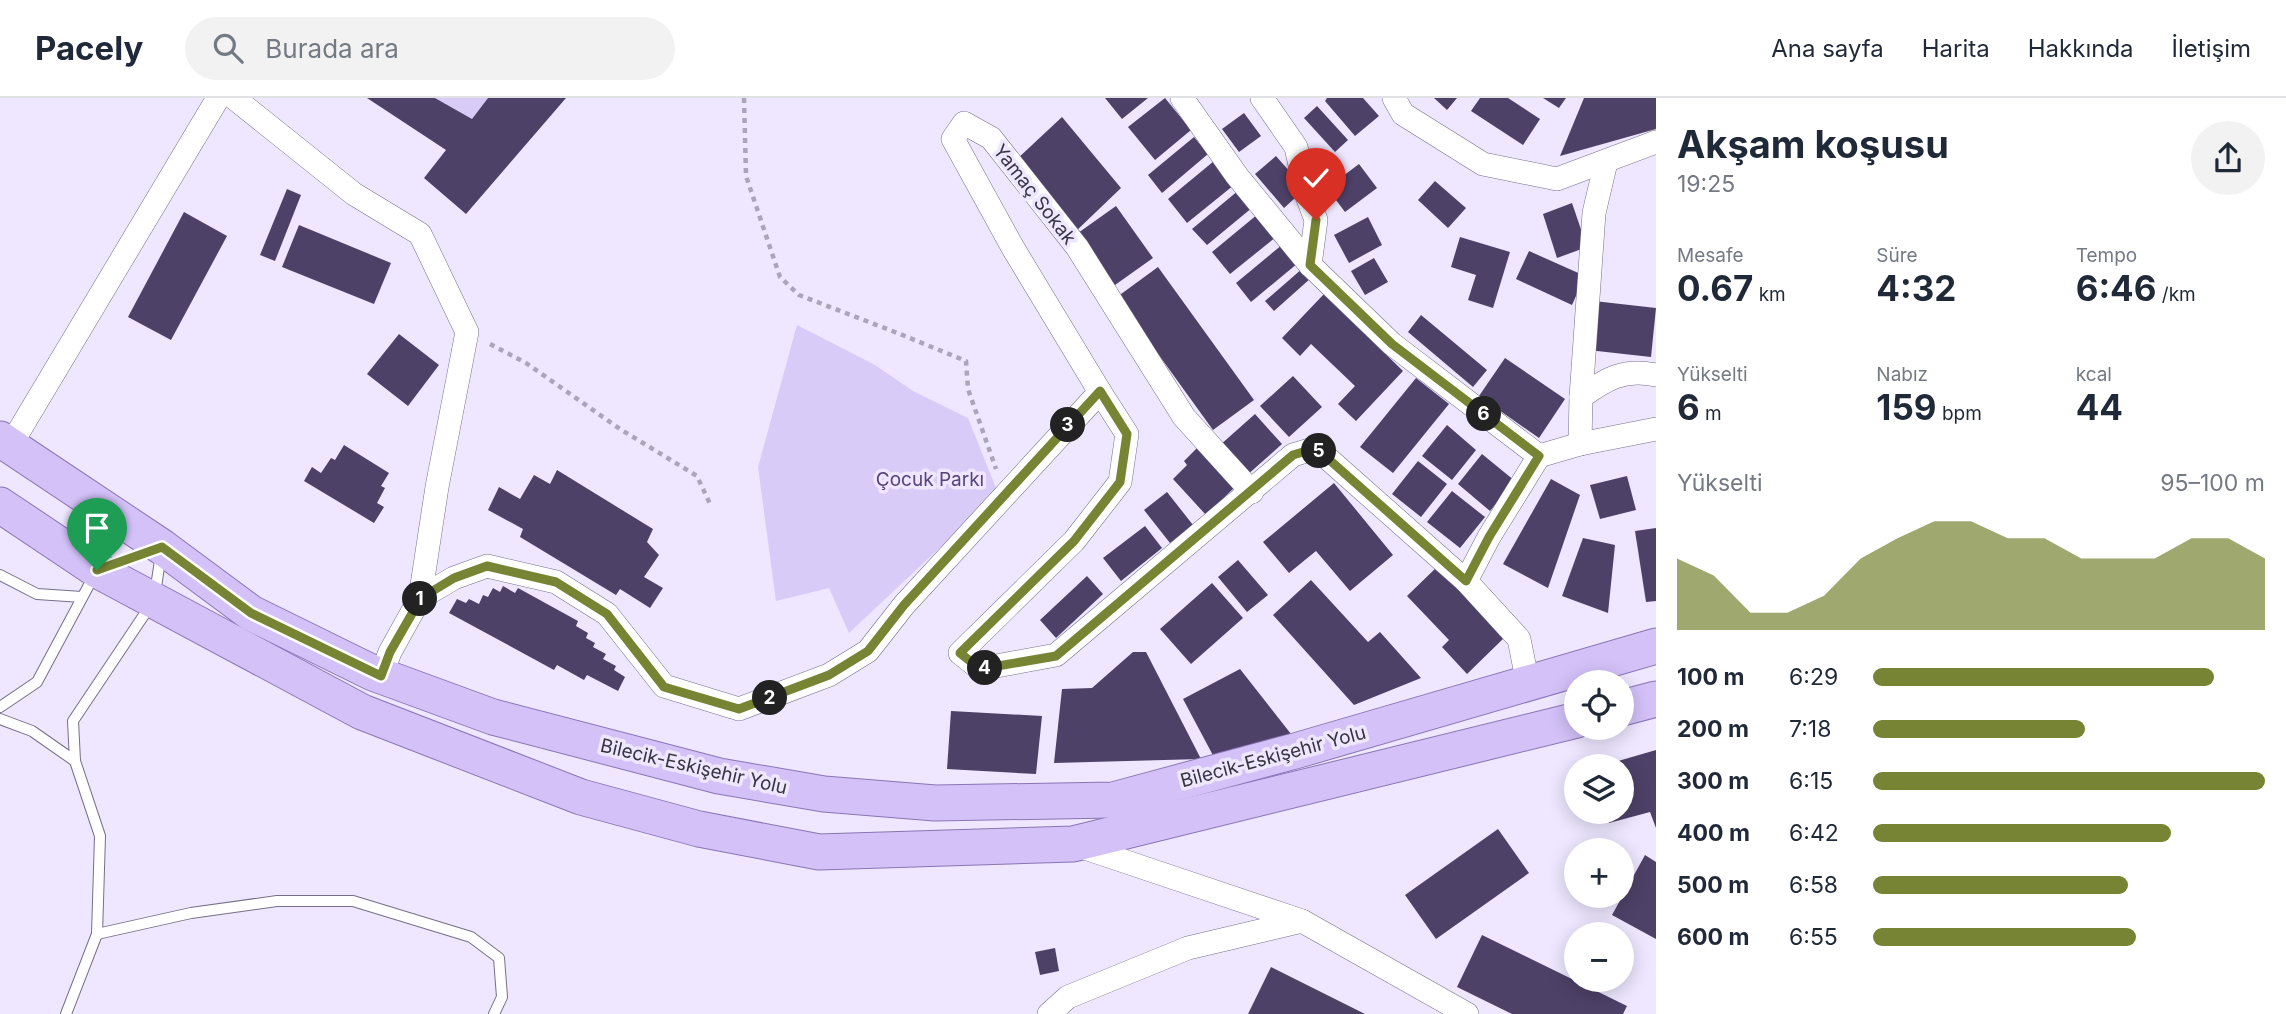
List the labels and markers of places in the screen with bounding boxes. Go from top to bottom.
pin [1286,148,1346,220]
pin: 6 [1466,396,1502,432]
pin: 3 [1050,408,1086,442]
pin: 5 [1302,434,1336,468]
pin [67,498,127,570]
pin: 1 [402,582,438,616]
pin: 4 [968,650,1002,686]
pin: 2 [752,680,788,716]

